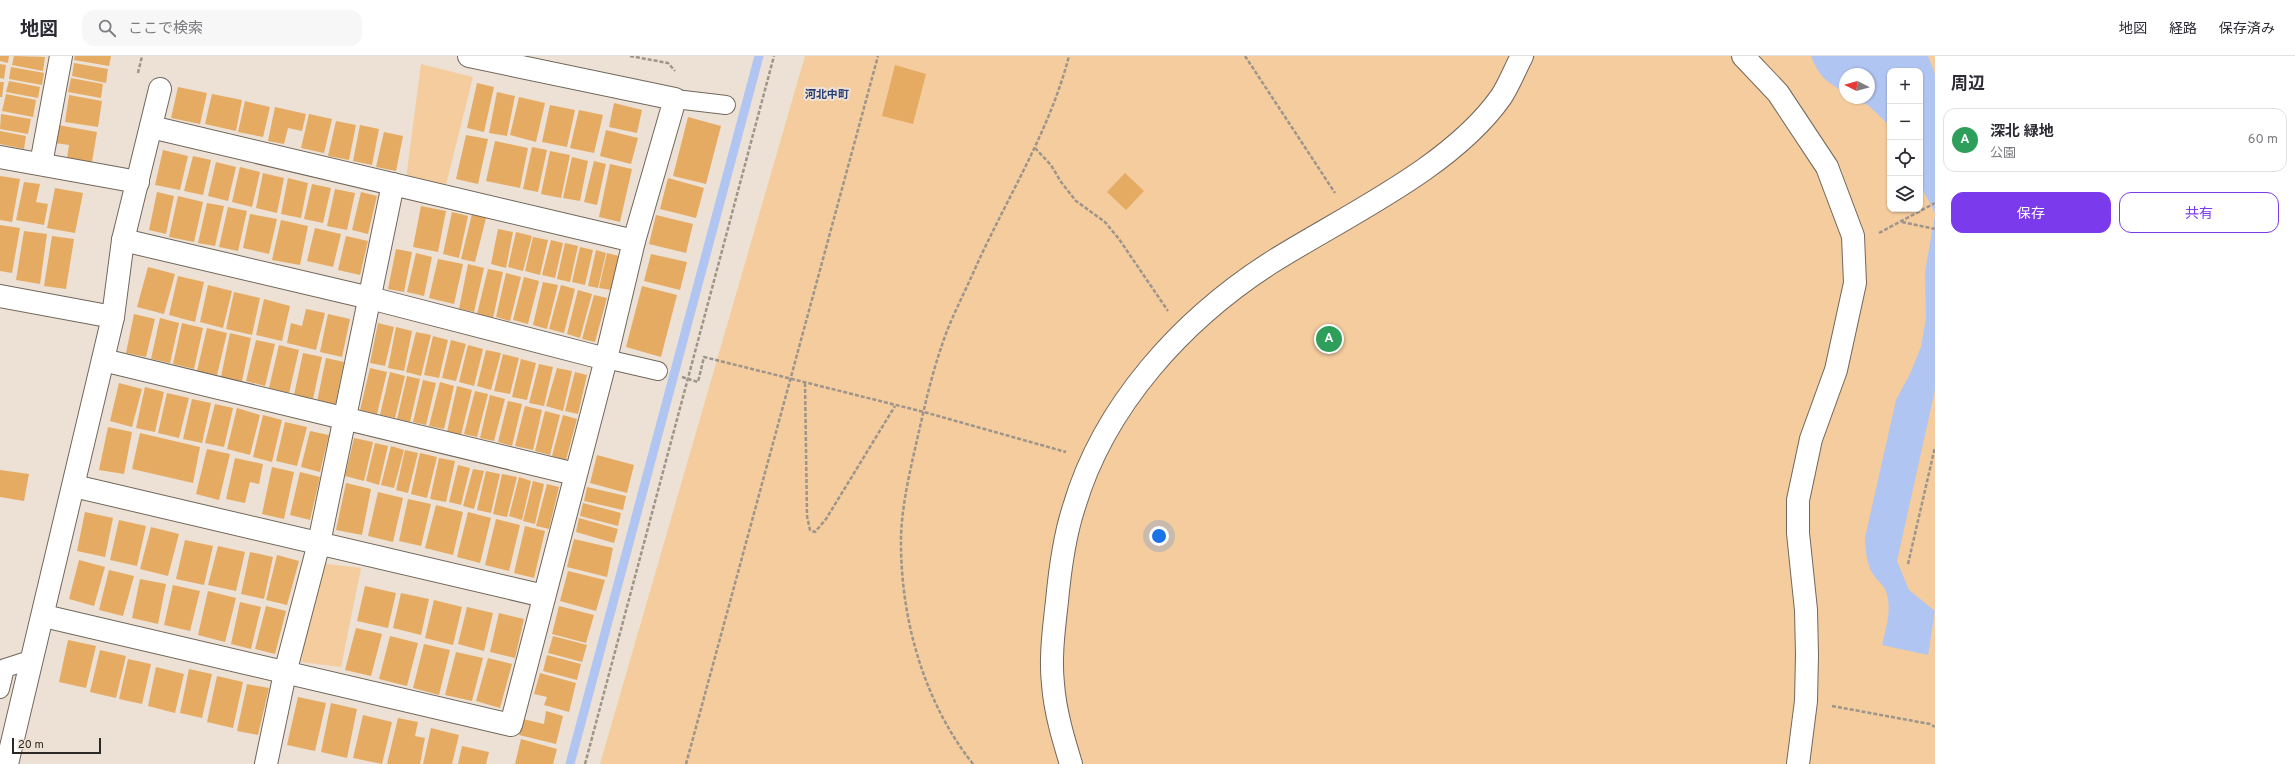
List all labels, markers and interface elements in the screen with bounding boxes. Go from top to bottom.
search box [82,10,362,46]
icon: search [96,17,118,39]
text: 地図 [20,18,58,42]
text: ここで検索 [128,20,203,39]
text: 地図 [2119,21,2147,38]
text: 経路 [2169,21,2197,38]
text: 保存済み [2219,21,2275,38]
north arrow [1839,68,1875,104]
map controls [1887,68,1923,212]
button: + [1887,68,1923,104]
text: 周辺 [1951,74,1985,96]
district label: 河北中町 [805,88,849,102]
button: − [1887,104,1923,140]
text: 深北 緑地 [1990,123,2054,142]
text: A [1960,132,1970,148]
text: 60 m [2248,132,2278,148]
button: locate [1887,140,1923,176]
text: 公園 [1990,146,2016,162]
button: layers [1887,176,1923,212]
button: 保存 [1951,192,2111,233]
button: 共有 [2119,192,2279,233]
pin: A [1316,324,1342,354]
your location [1149,526,1169,546]
scale bar [12,736,101,755]
text: 20 m [18,738,44,752]

